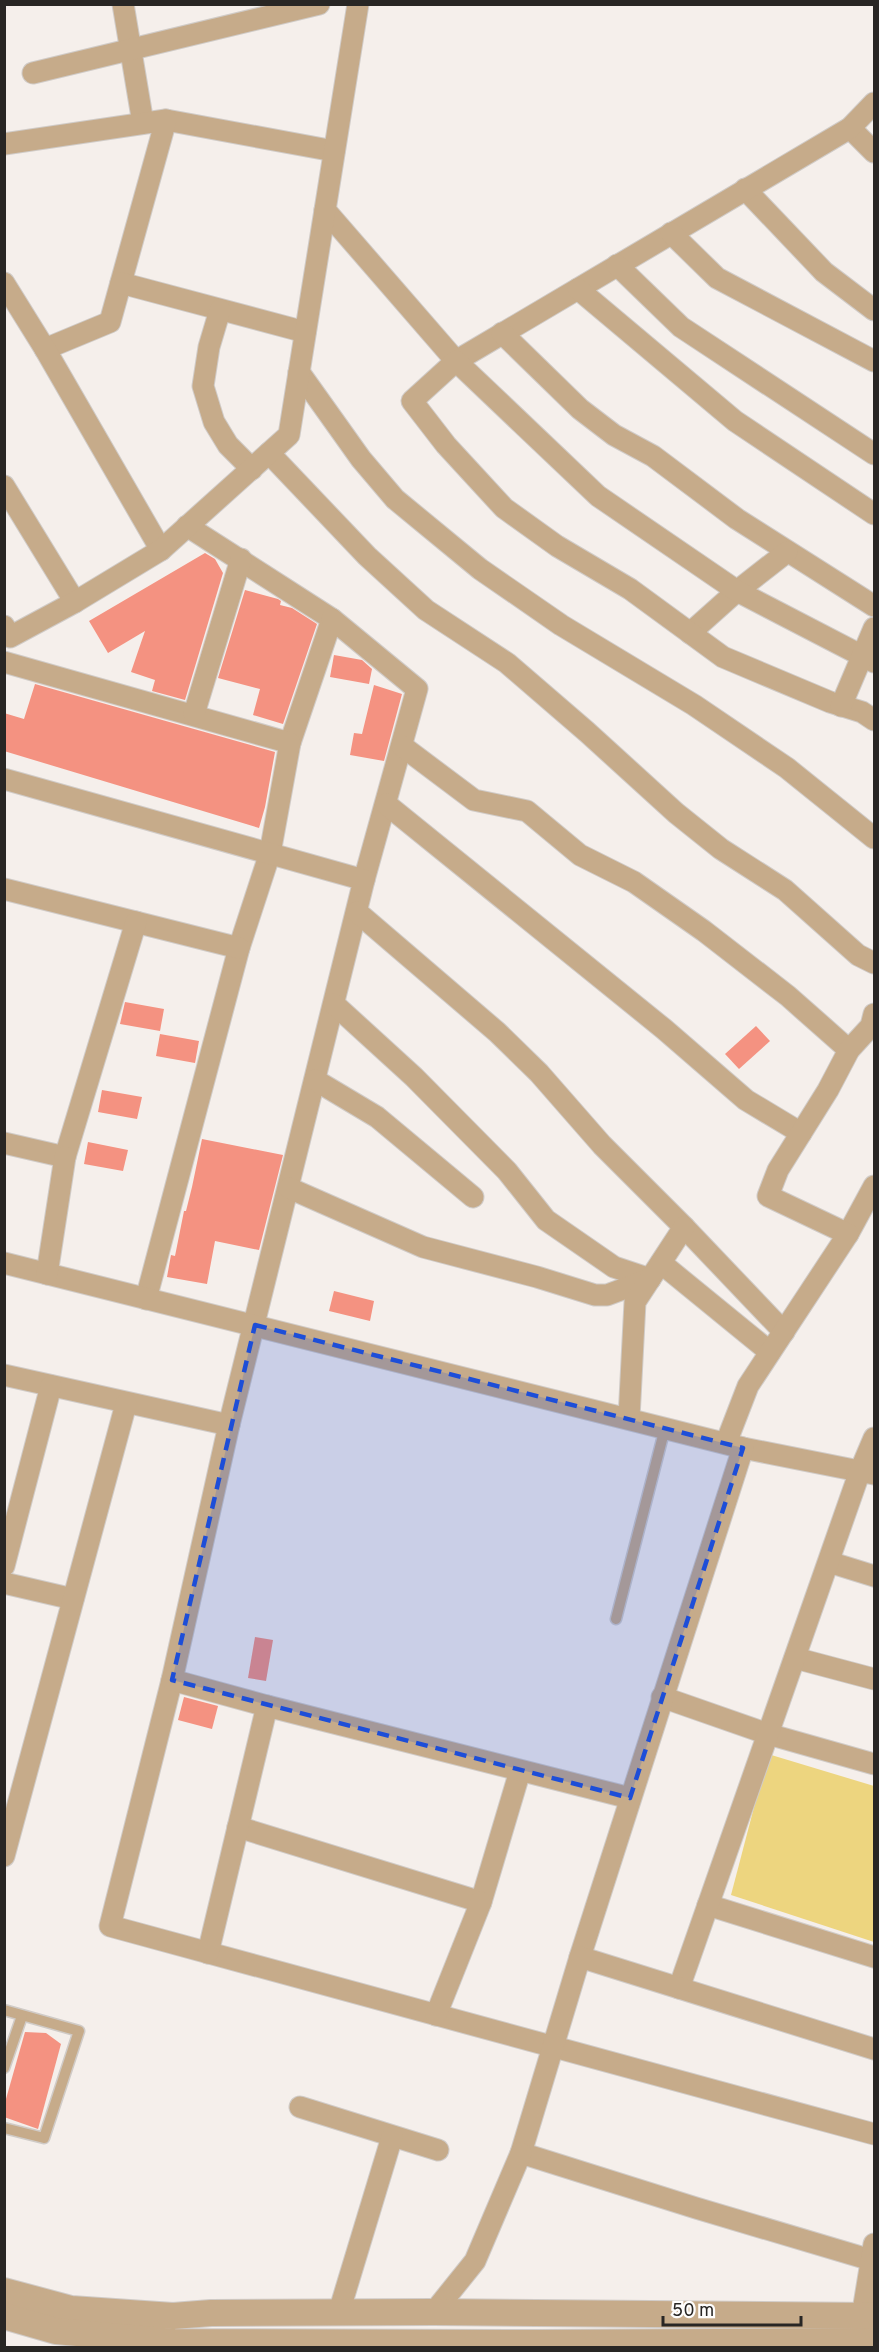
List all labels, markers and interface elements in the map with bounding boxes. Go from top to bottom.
scale bar [663,2289,801,2327]
text: 50 m [672,2300,714,2323]

